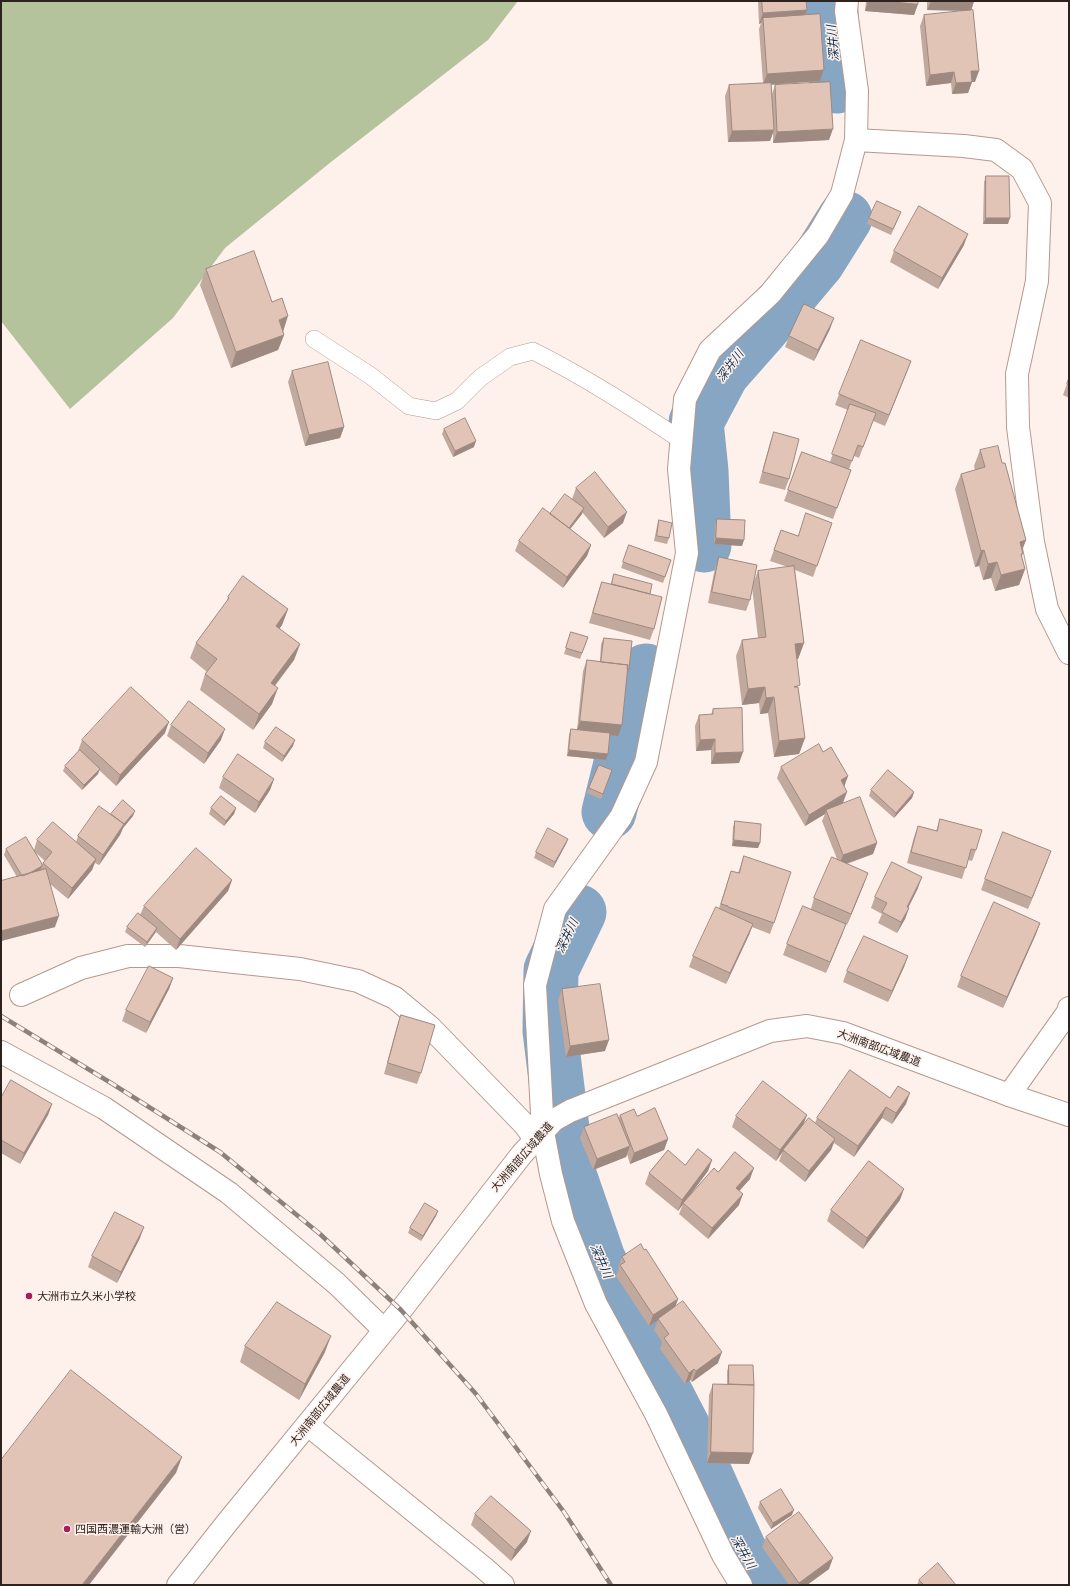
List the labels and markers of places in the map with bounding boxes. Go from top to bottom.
place label: 大洲市立久米小学校 [37,1289,136,1303]
marker: 大洲市立久米小学校 [24,1291,34,1301]
place label: 四国西濃運輸大洲（営） [75,1522,196,1536]
marker: 四国西濃運輸大洲（営） [62,1524,72,1534]

